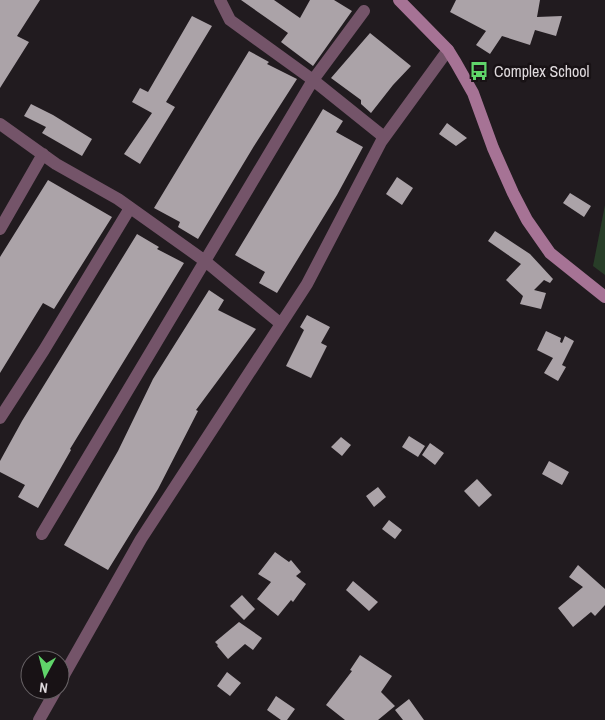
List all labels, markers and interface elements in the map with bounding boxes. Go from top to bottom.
bus stop icon: Complex School [468,60,490,82]
place label: Complex School [494,60,590,82]
north arrow [20,650,70,700]
text: N [38,678,49,697]

